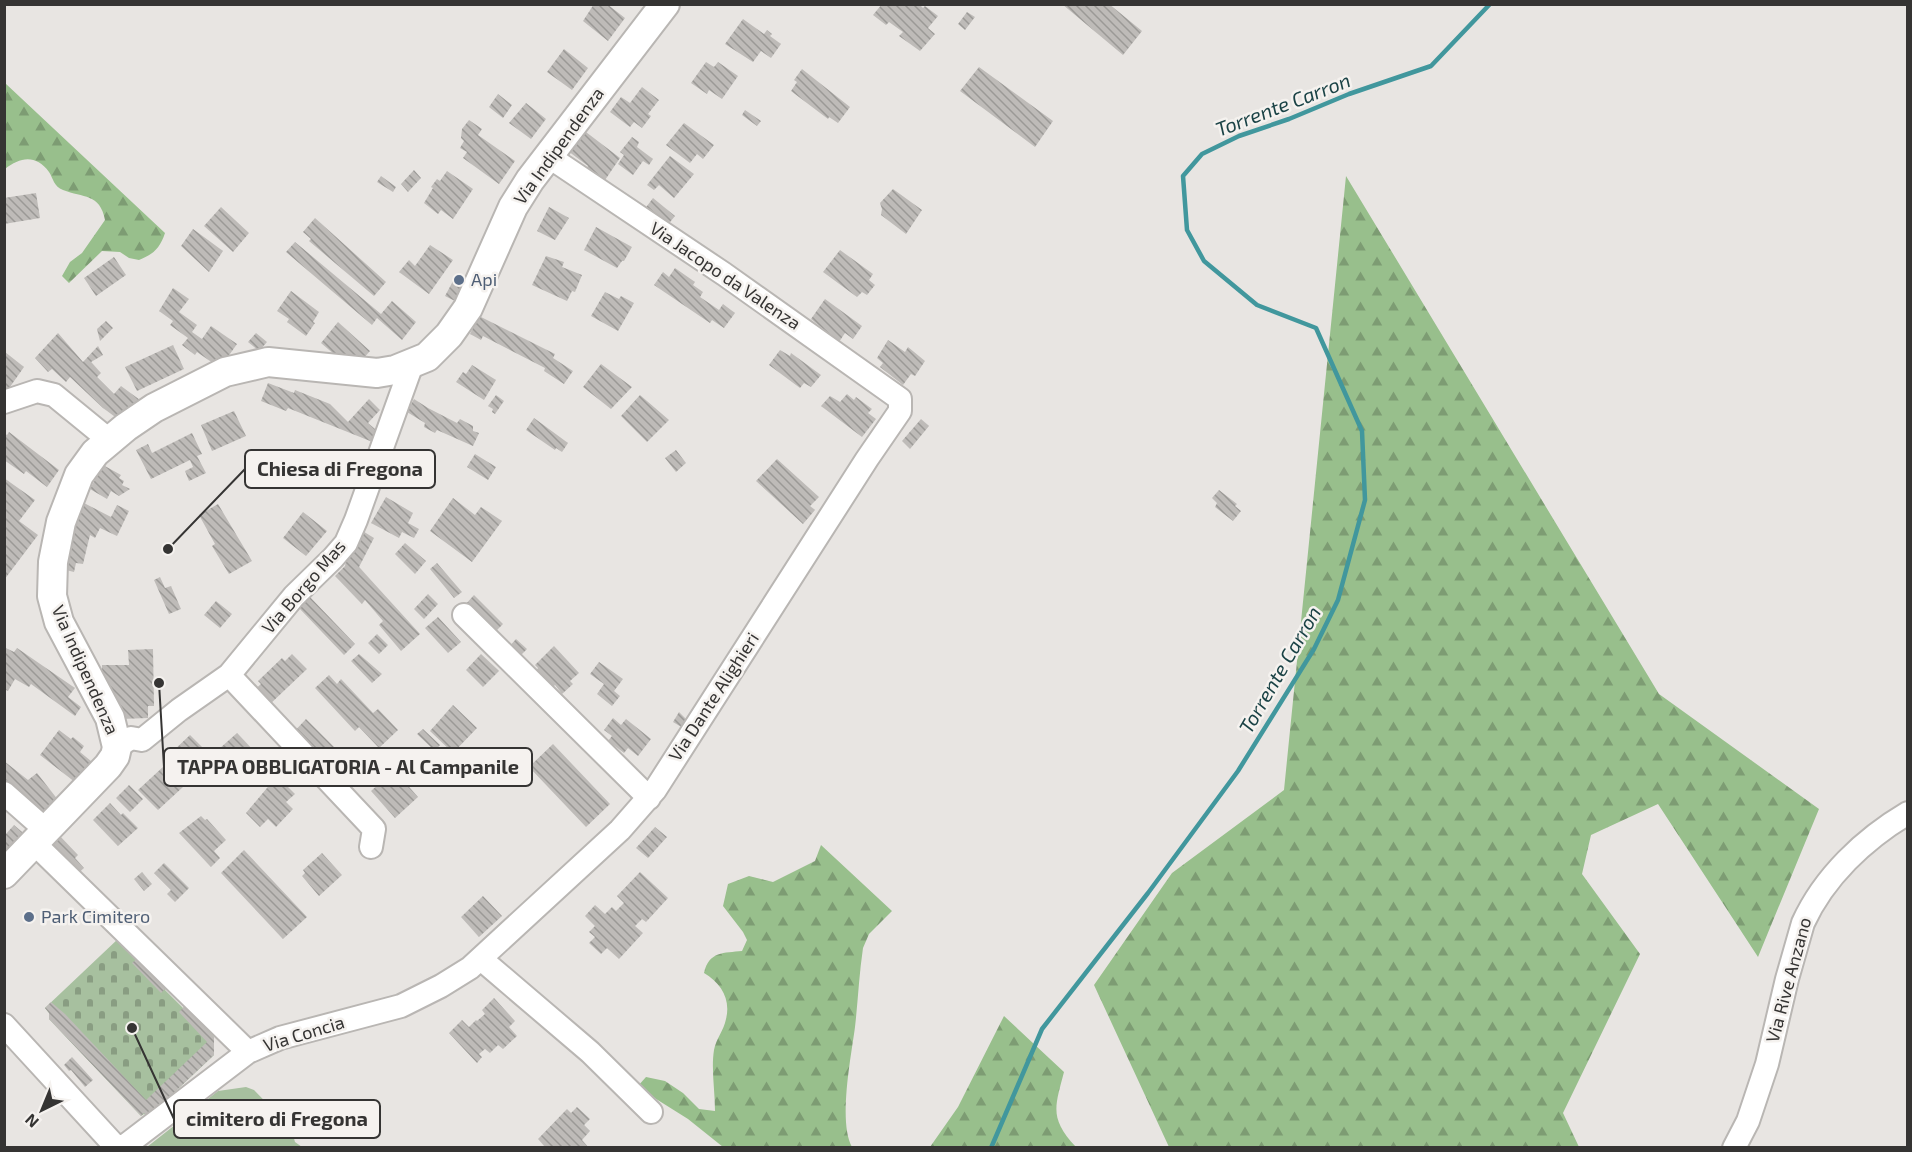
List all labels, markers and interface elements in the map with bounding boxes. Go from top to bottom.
water label: Torrente Carron [1212,67,1354,141]
street label: Via Indipendenza [508,83,608,208]
street label: Via Jacopo da Valenza [646,217,805,334]
place label: Api [471,268,497,290]
marker: Api [452,273,466,287]
callout: Chiesa di Fregona [245,450,435,488]
text: Chiesa di Fregona [257,456,423,480]
street label: Via Borgo Mas [257,535,350,638]
street label: Via Indipendenza [48,601,124,738]
water label: Torrente Carron [1233,602,1325,737]
street label: Via Dante Alighieri [663,628,763,765]
callout: TAPPA OBBLIGATORIA - Al Campanile [164,748,532,786]
text: TAPPA OBBLIGATORIA - Al Campanile [177,754,519,778]
place label: Park Cimitero [41,905,150,927]
marker: Park Cimitero [22,910,36,924]
street label: Via Rive Anzano [1761,915,1815,1045]
street label: Via Concia [261,1010,347,1056]
north arrow [12,1080,72,1140]
callout: cimitero di Fregona [174,1100,380,1138]
text: cimitero di Fregona [186,1106,368,1130]
text: N [21,1110,42,1132]

